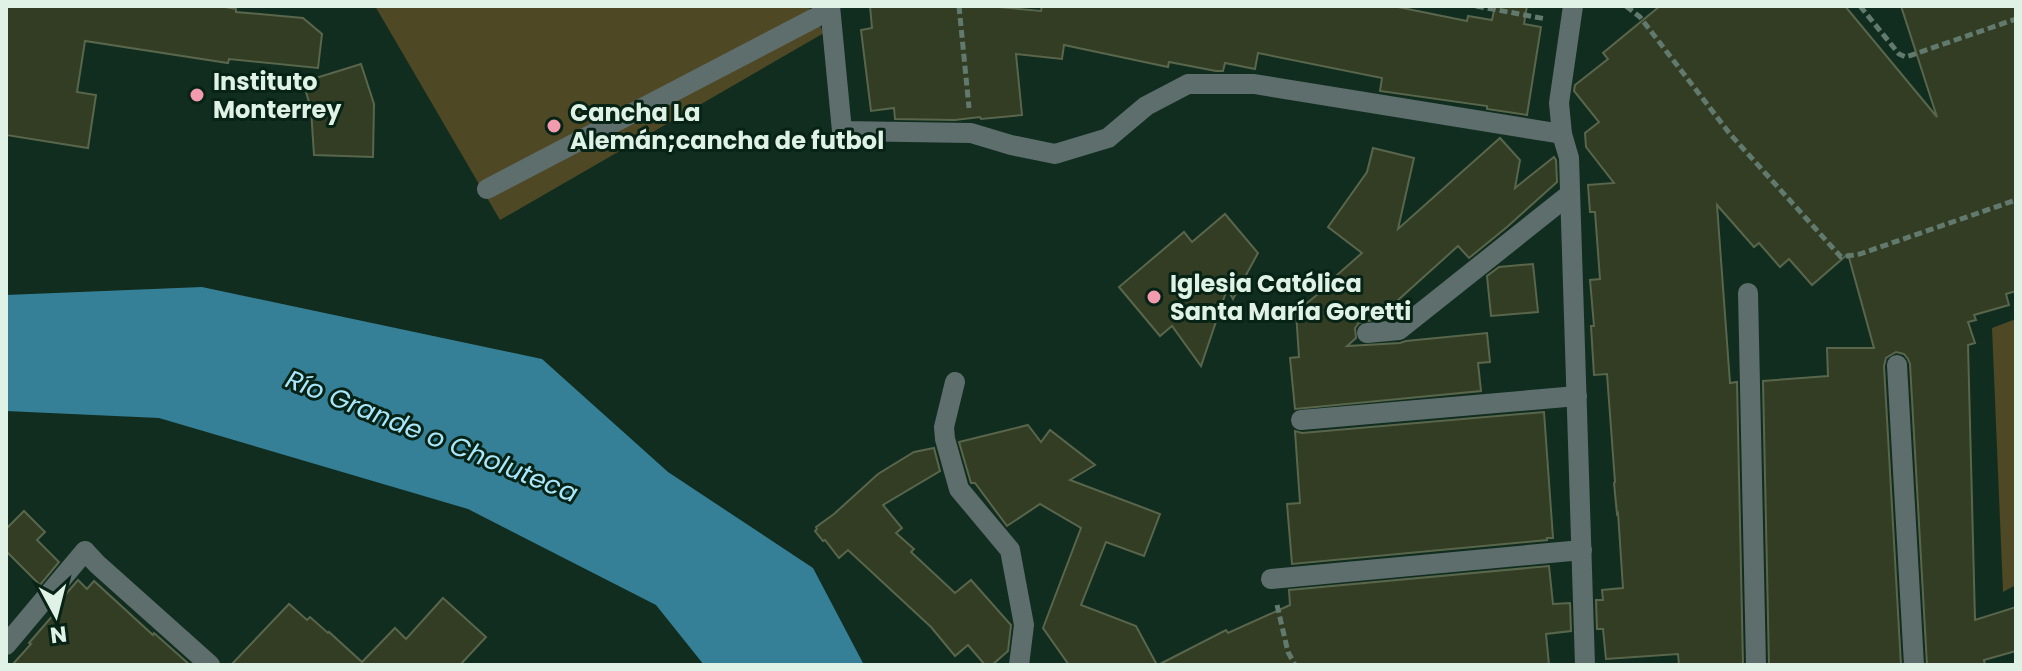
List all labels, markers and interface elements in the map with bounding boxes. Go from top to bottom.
place label: Instituto Monterrey [213,65,342,126]
marker: Instituto Monterrey [188,86,206,104]
place label: Cancha La Alemán;cancha de futbol [570,96,884,157]
marker: Cancha La Alemán;cancha de futbol [545,117,563,135]
place label: Iglesia Católica Santa María Goretti [1170,267,1411,328]
marker: Iglesia Católica Santa María Goretti [1145,288,1163,306]
water label: Río Grande o Choluteca [281,361,583,511]
north arrow [16,575,96,655]
text: N [48,618,68,651]

